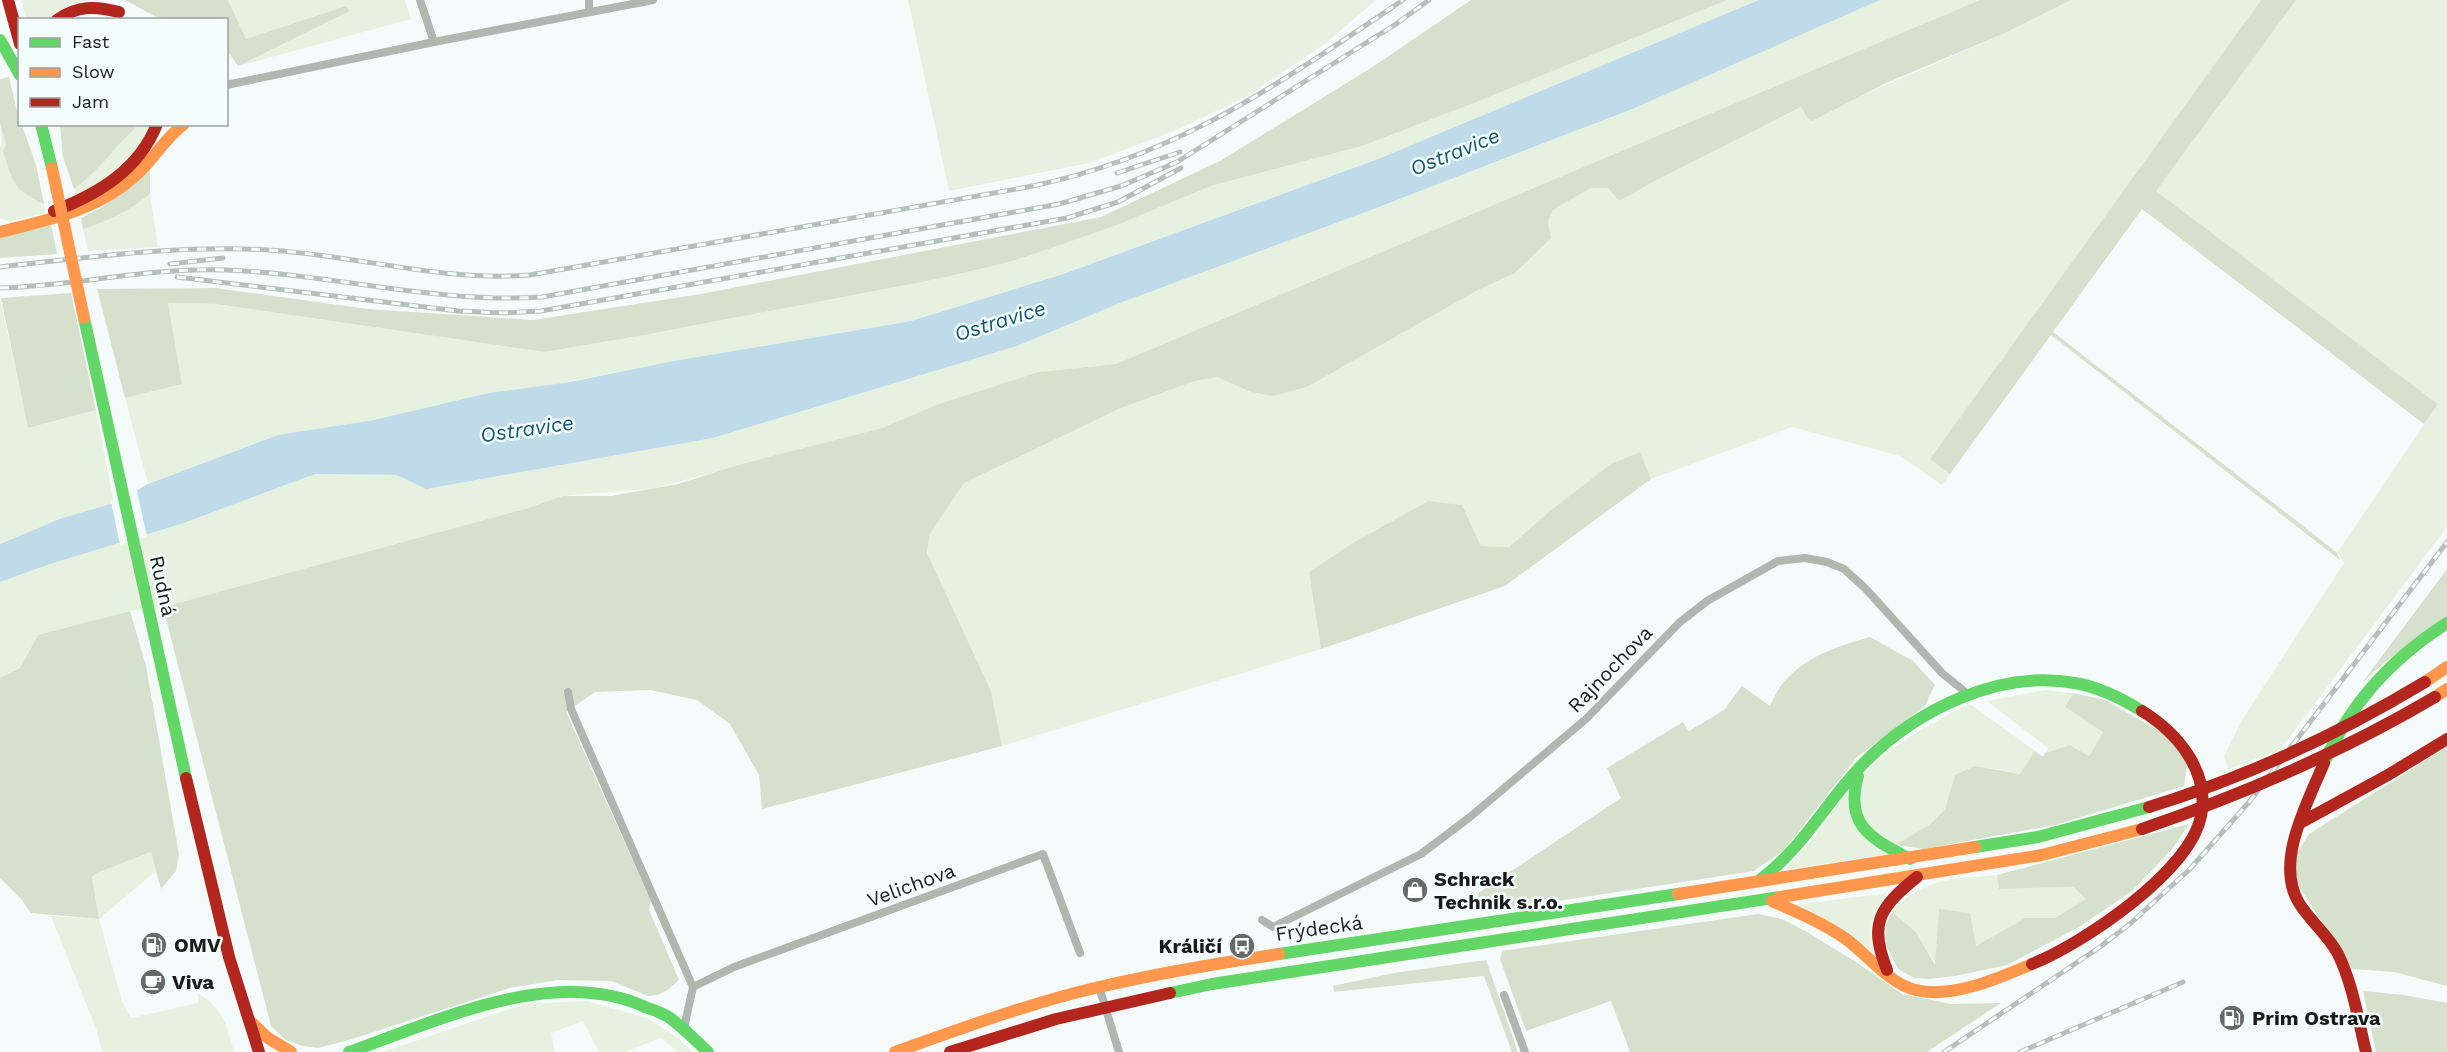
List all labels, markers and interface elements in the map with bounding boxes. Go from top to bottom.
legend [18,18,228,126]
text: Fast [72,31,110,52]
text: Slow [72,61,115,82]
text: Jam [72,91,109,112]
water label: Ostravice [1406,122,1503,181]
water label: Ostravice [951,295,1049,346]
water label: Ostravice [478,410,575,447]
street label: Rudná [145,553,181,619]
street label: Rajnochova [1563,621,1657,717]
street label: Velichova [864,858,958,912]
place label: Schrack Technik s.r.o. [1434,867,1563,914]
shop icon: Schrack Technik s.r.o. [1400,875,1430,905]
street label: Frýdecká [1274,910,1364,946]
fuel station icon: OMV [139,930,169,960]
bus stop icon: Králičí [1227,931,1257,961]
place label: OMV [174,933,221,957]
place label: Králičí [1159,934,1222,958]
cafe icon: Viva [138,967,168,997]
place label: Viva [172,970,214,994]
fuel station icon: Prim Ostrava [2217,1003,2247,1033]
place label: Prim Ostrava [2252,1006,2381,1030]

